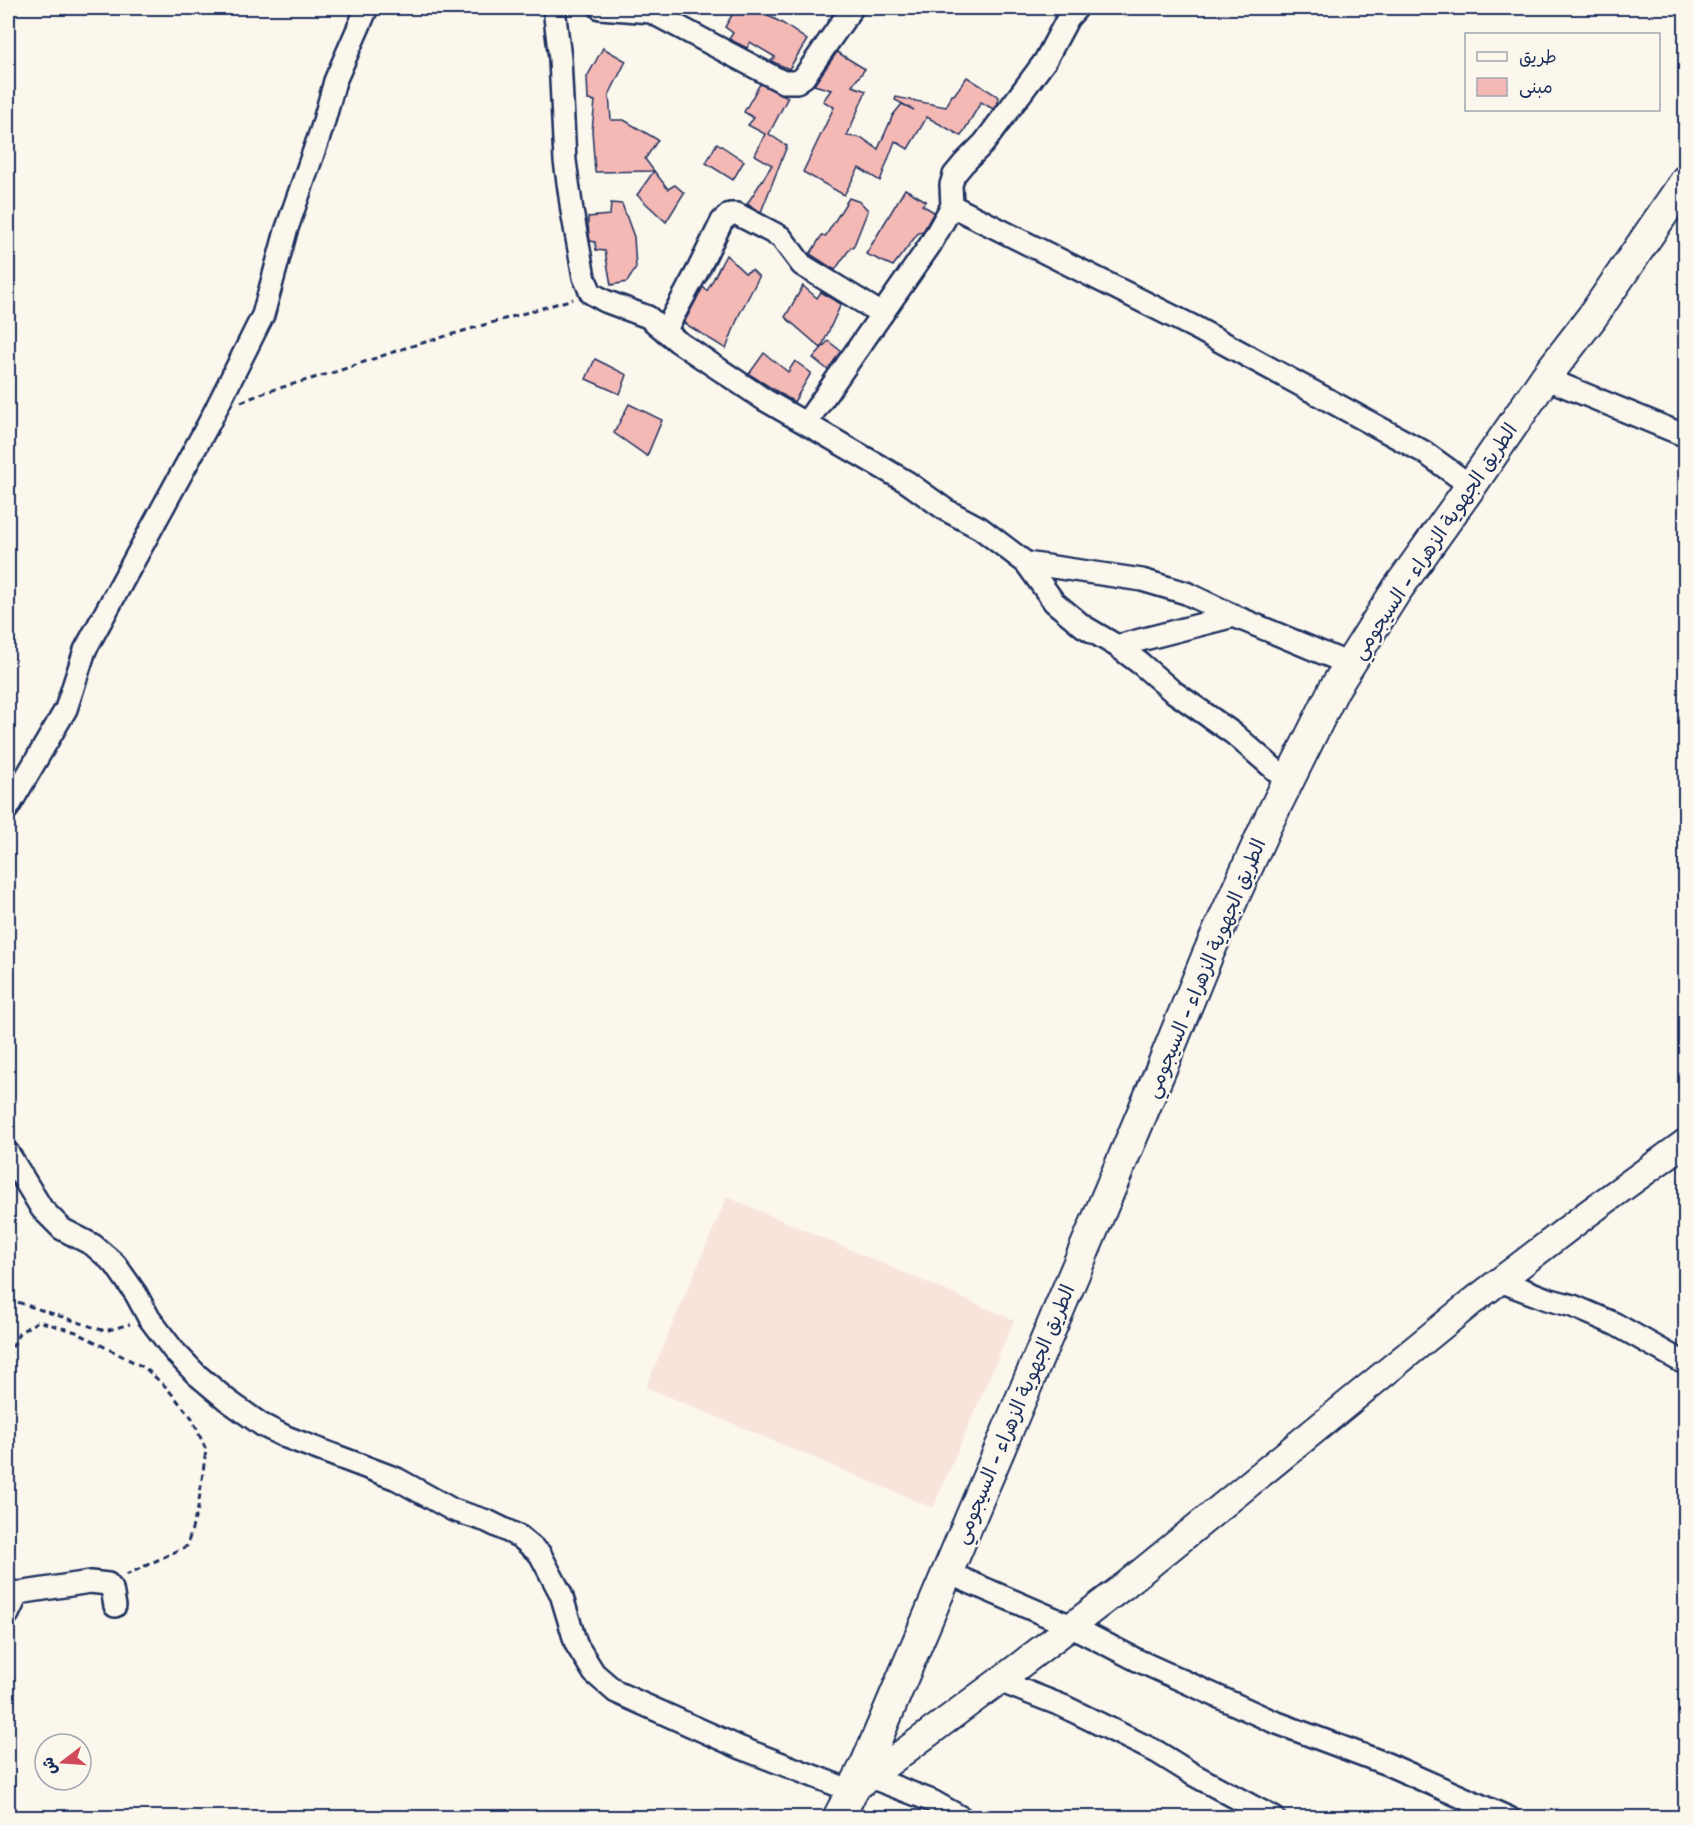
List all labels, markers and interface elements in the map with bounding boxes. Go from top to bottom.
legend [1465,33,1660,111]
text: طريق [1519,41,1557,73]
text: مبنى [1519,71,1553,103]
street label: الطريق الجهوية الزهراء - السيجومي [1342,416,1527,667]
street label: الطريق الجهوية الزهراء - السيجومي [1135,833,1276,1104]
street label: الطريق الجهوية الزهراء - السيجومي [944,1279,1085,1550]
north arrow [33,1732,93,1792]
text: ش [33,1754,66,1779]

